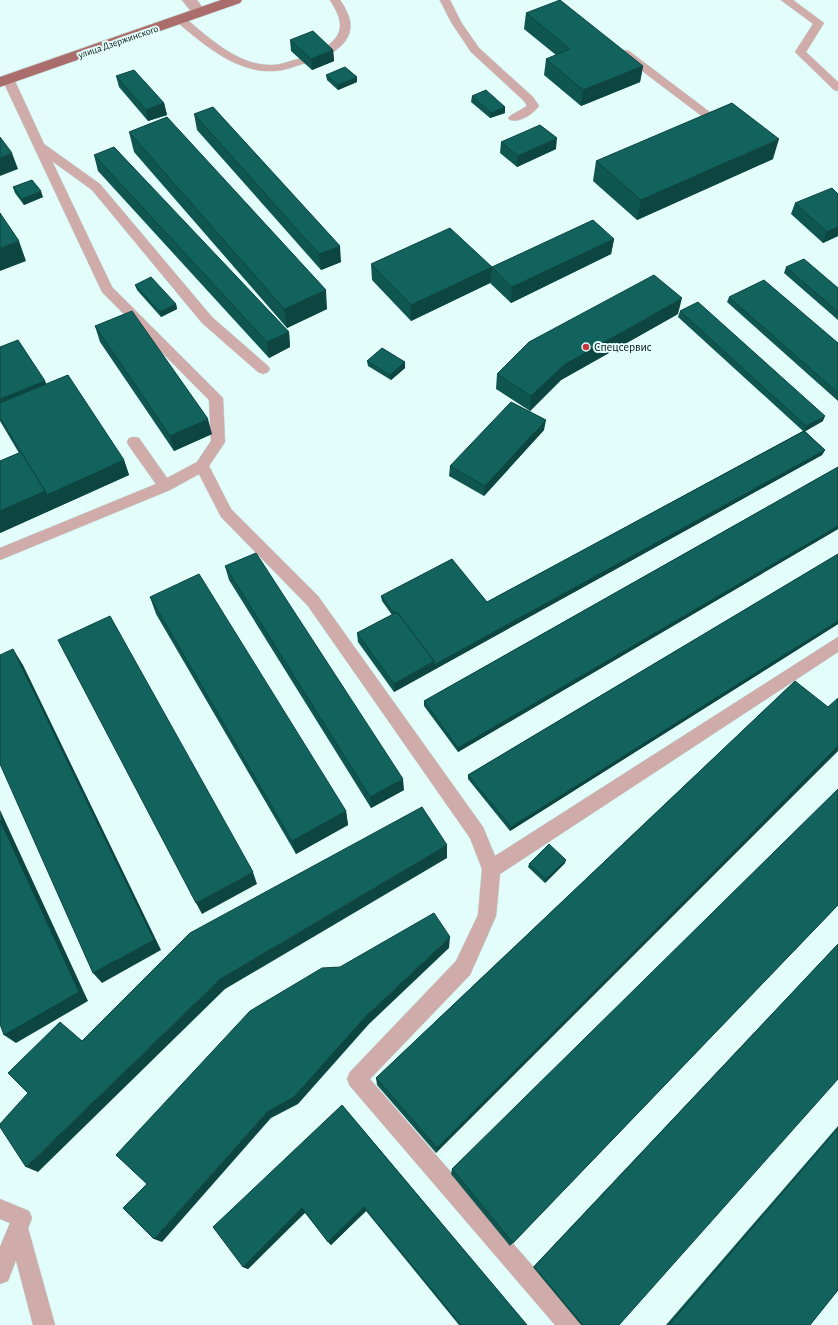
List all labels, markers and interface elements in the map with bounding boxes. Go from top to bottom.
street label: улица Дзержинского [76,24,160,61]
place label: Спецсервис [594,341,652,353]
marker: Спецсервис [581,342,591,352]

